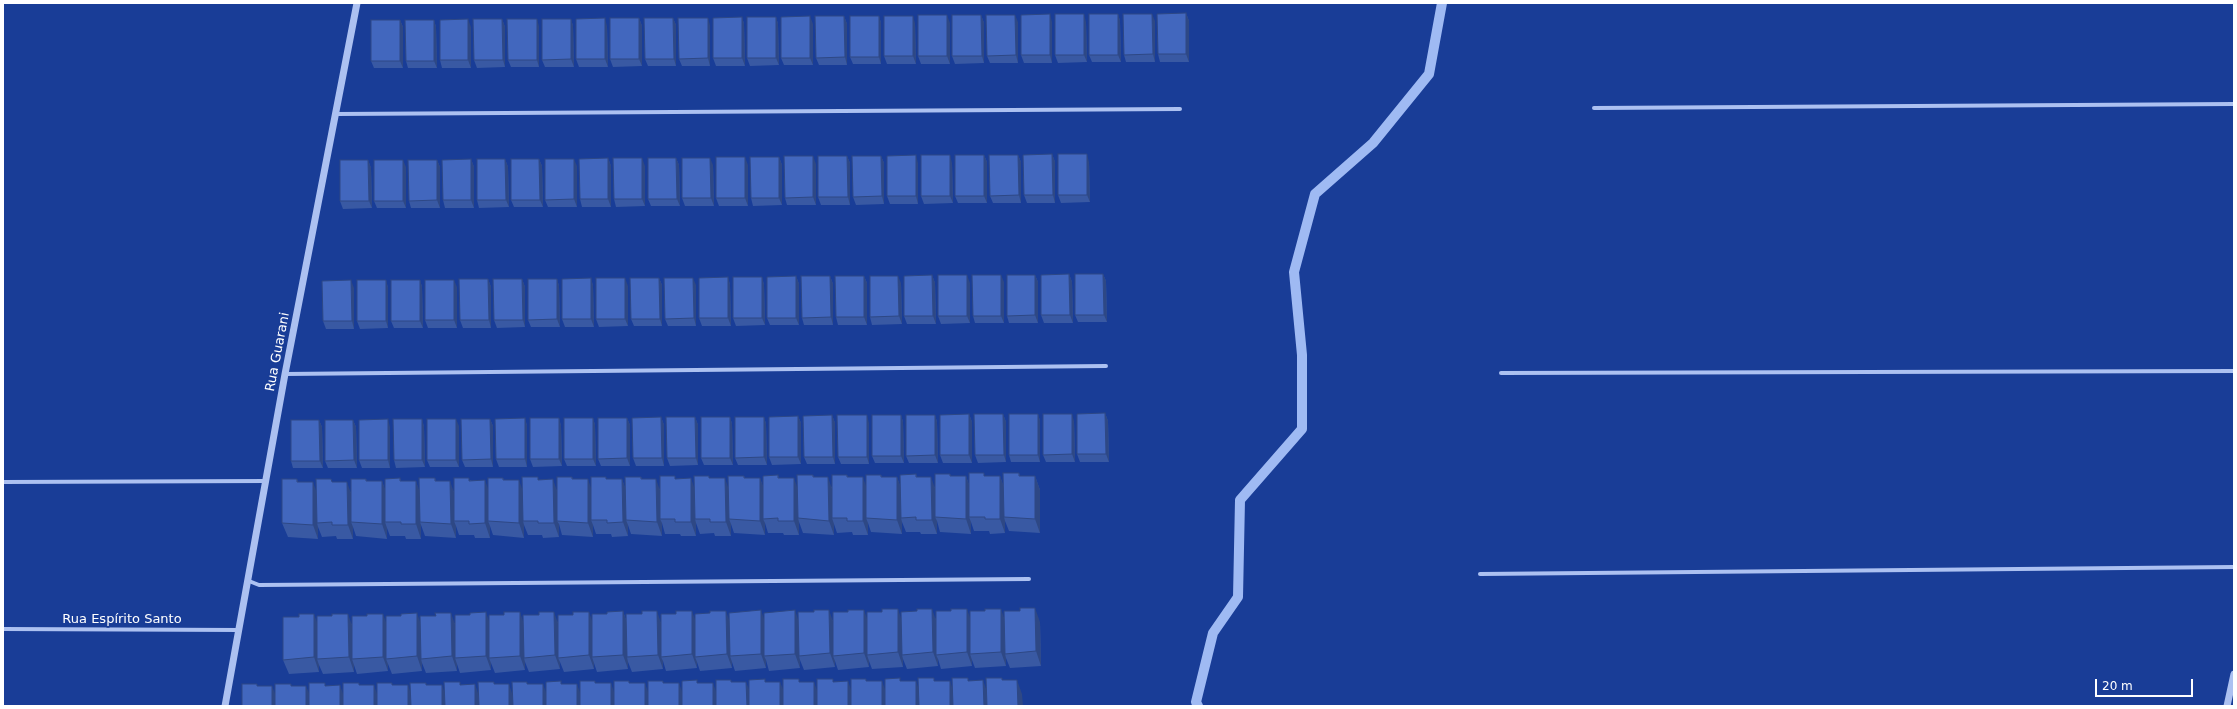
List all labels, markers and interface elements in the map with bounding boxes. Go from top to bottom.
street label: Rua Guarani [263,311,293,393]
street label: Rua Espírito Santo [62,612,182,628]
scale bar [2097,671,2195,697]
text: 20 m [2102,679,2133,693]

